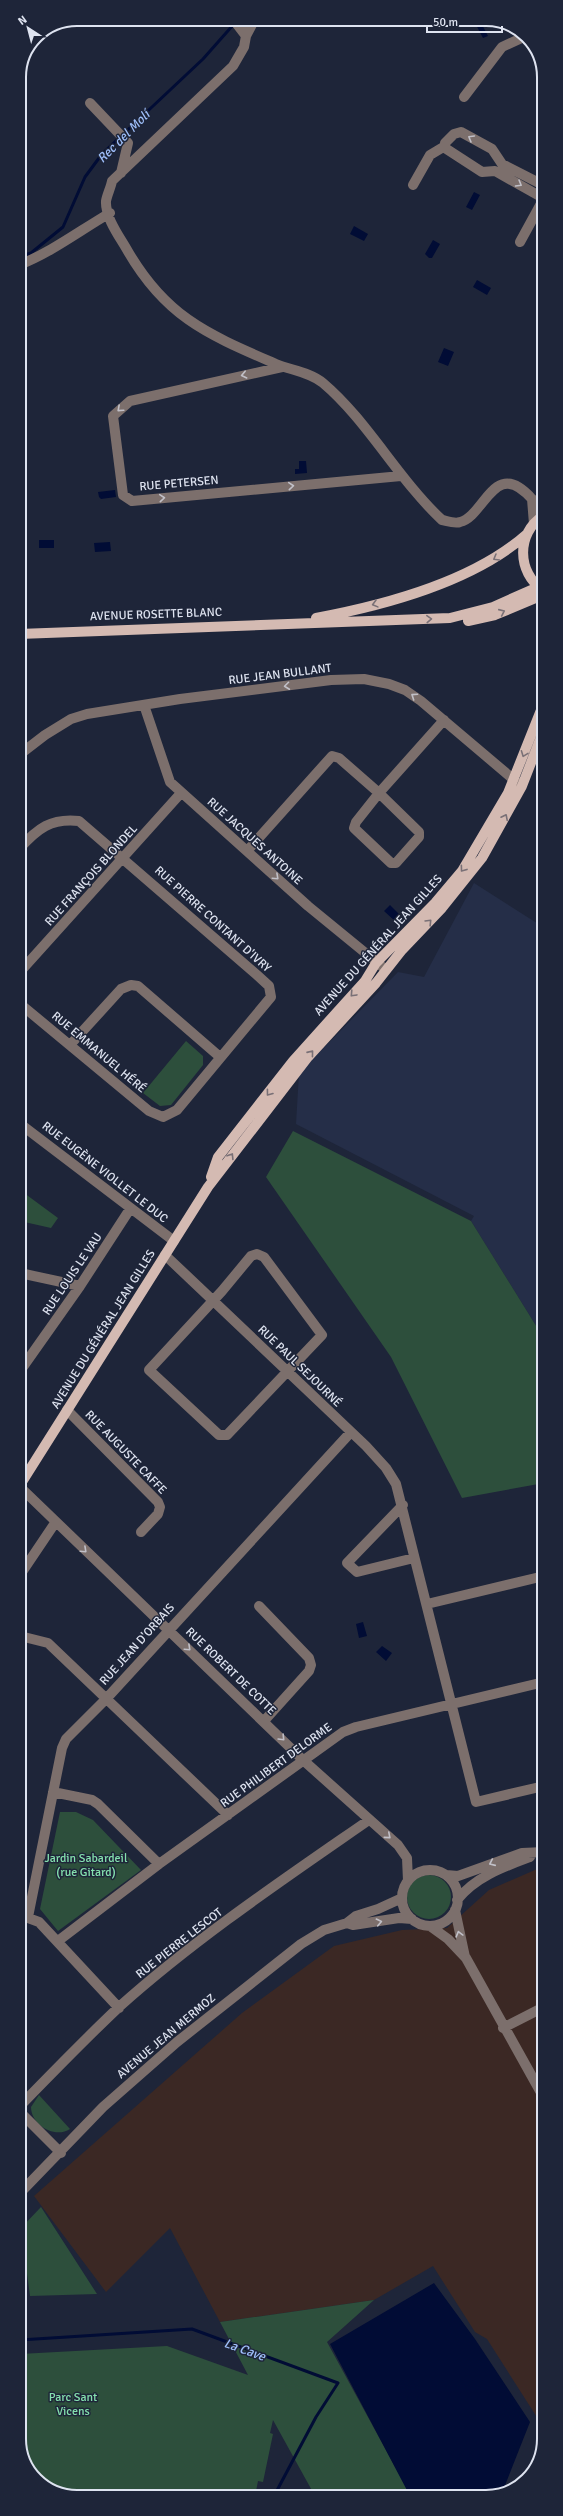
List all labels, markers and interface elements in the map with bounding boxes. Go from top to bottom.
north arrow [8,8,48,48]
scale bar [427,8,502,34]
text: N [15,13,29,28]
text: 50 m [433,15,458,30]
water label: Rec del Molí [94,105,155,166]
one-way arrow [468,135,476,142]
one-way arrow [515,180,522,187]
one-way arrow [241,371,248,379]
one-way arrow [117,404,125,412]
street label: RUE PETERSEN [139,473,219,494]
one-way arrow [288,482,294,491]
one-way arrow [159,493,165,502]
one-way arrow [493,554,500,561]
one-way arrow [371,599,378,608]
street label: AVENUE ROSETTE BLANC [90,605,222,624]
one-way arrow [498,609,505,617]
one-way arrow [426,615,432,624]
street label: RUE JEAN BULLANT [228,661,333,688]
one-way arrow [284,681,290,690]
one-way arrow [411,694,418,701]
one-way arrow [521,750,529,758]
street label: RUE JACQUES ANTOINE [204,795,306,888]
one-way arrow [501,814,508,822]
street label: RUE FRANÇOIS BLONDEL [42,822,141,929]
street label: RUE PIERRE CONTANT D'IVRY [151,863,274,976]
one-way arrow [461,864,468,871]
one-way arrow [272,872,279,879]
street label: AVENUE DU GÉNÉRAL JEAN GILLES [311,872,446,1019]
one-way arrow [424,919,432,927]
one-way arrow [351,990,358,997]
street label: RUE EMMANUEL HÉRÉ [48,1009,149,1096]
one-way arrow [307,1051,314,1058]
one-way arrow [267,1089,274,1096]
street label: RUE EUGÈNE VIOLLET LE DUC [39,1119,171,1226]
one-way arrow [226,1153,234,1160]
street label: RUE LOUIS LE VAU [39,1230,106,1318]
street label: AVENUE DU GÉNÉRAL JEAN GILLES [48,1247,159,1411]
street label: RUE PAUL SEJOURNÉ [254,1322,345,1411]
street label: RUE AUGUSTE CAFFE [82,1407,170,1498]
one-way arrow [79,1545,87,1552]
street label: RUE JEAN D'ORBAIS [97,1600,178,1688]
street label: RUE ROBERT DE COTTE [182,1624,279,1719]
one-way arrow [183,1644,191,1651]
street label: RUE PHILIBERT DELORME [218,1720,335,1811]
one-way arrow [277,1733,285,1741]
one-way arrow [383,1831,391,1839]
park label: Jardin Sabardeil (rue Gitard) [45,1851,128,1880]
one-way arrow [489,1858,497,1866]
street label: RUE PIERRE LESCOT [133,1905,226,1982]
one-way arrow [376,1918,382,1926]
one-way arrow [456,1931,464,1937]
street label: AVENUE JEAN MERMOZ [114,1991,219,2082]
water label: La Cave [222,2335,269,2365]
park label: Parc Sant Vicens [49,2390,97,2419]

